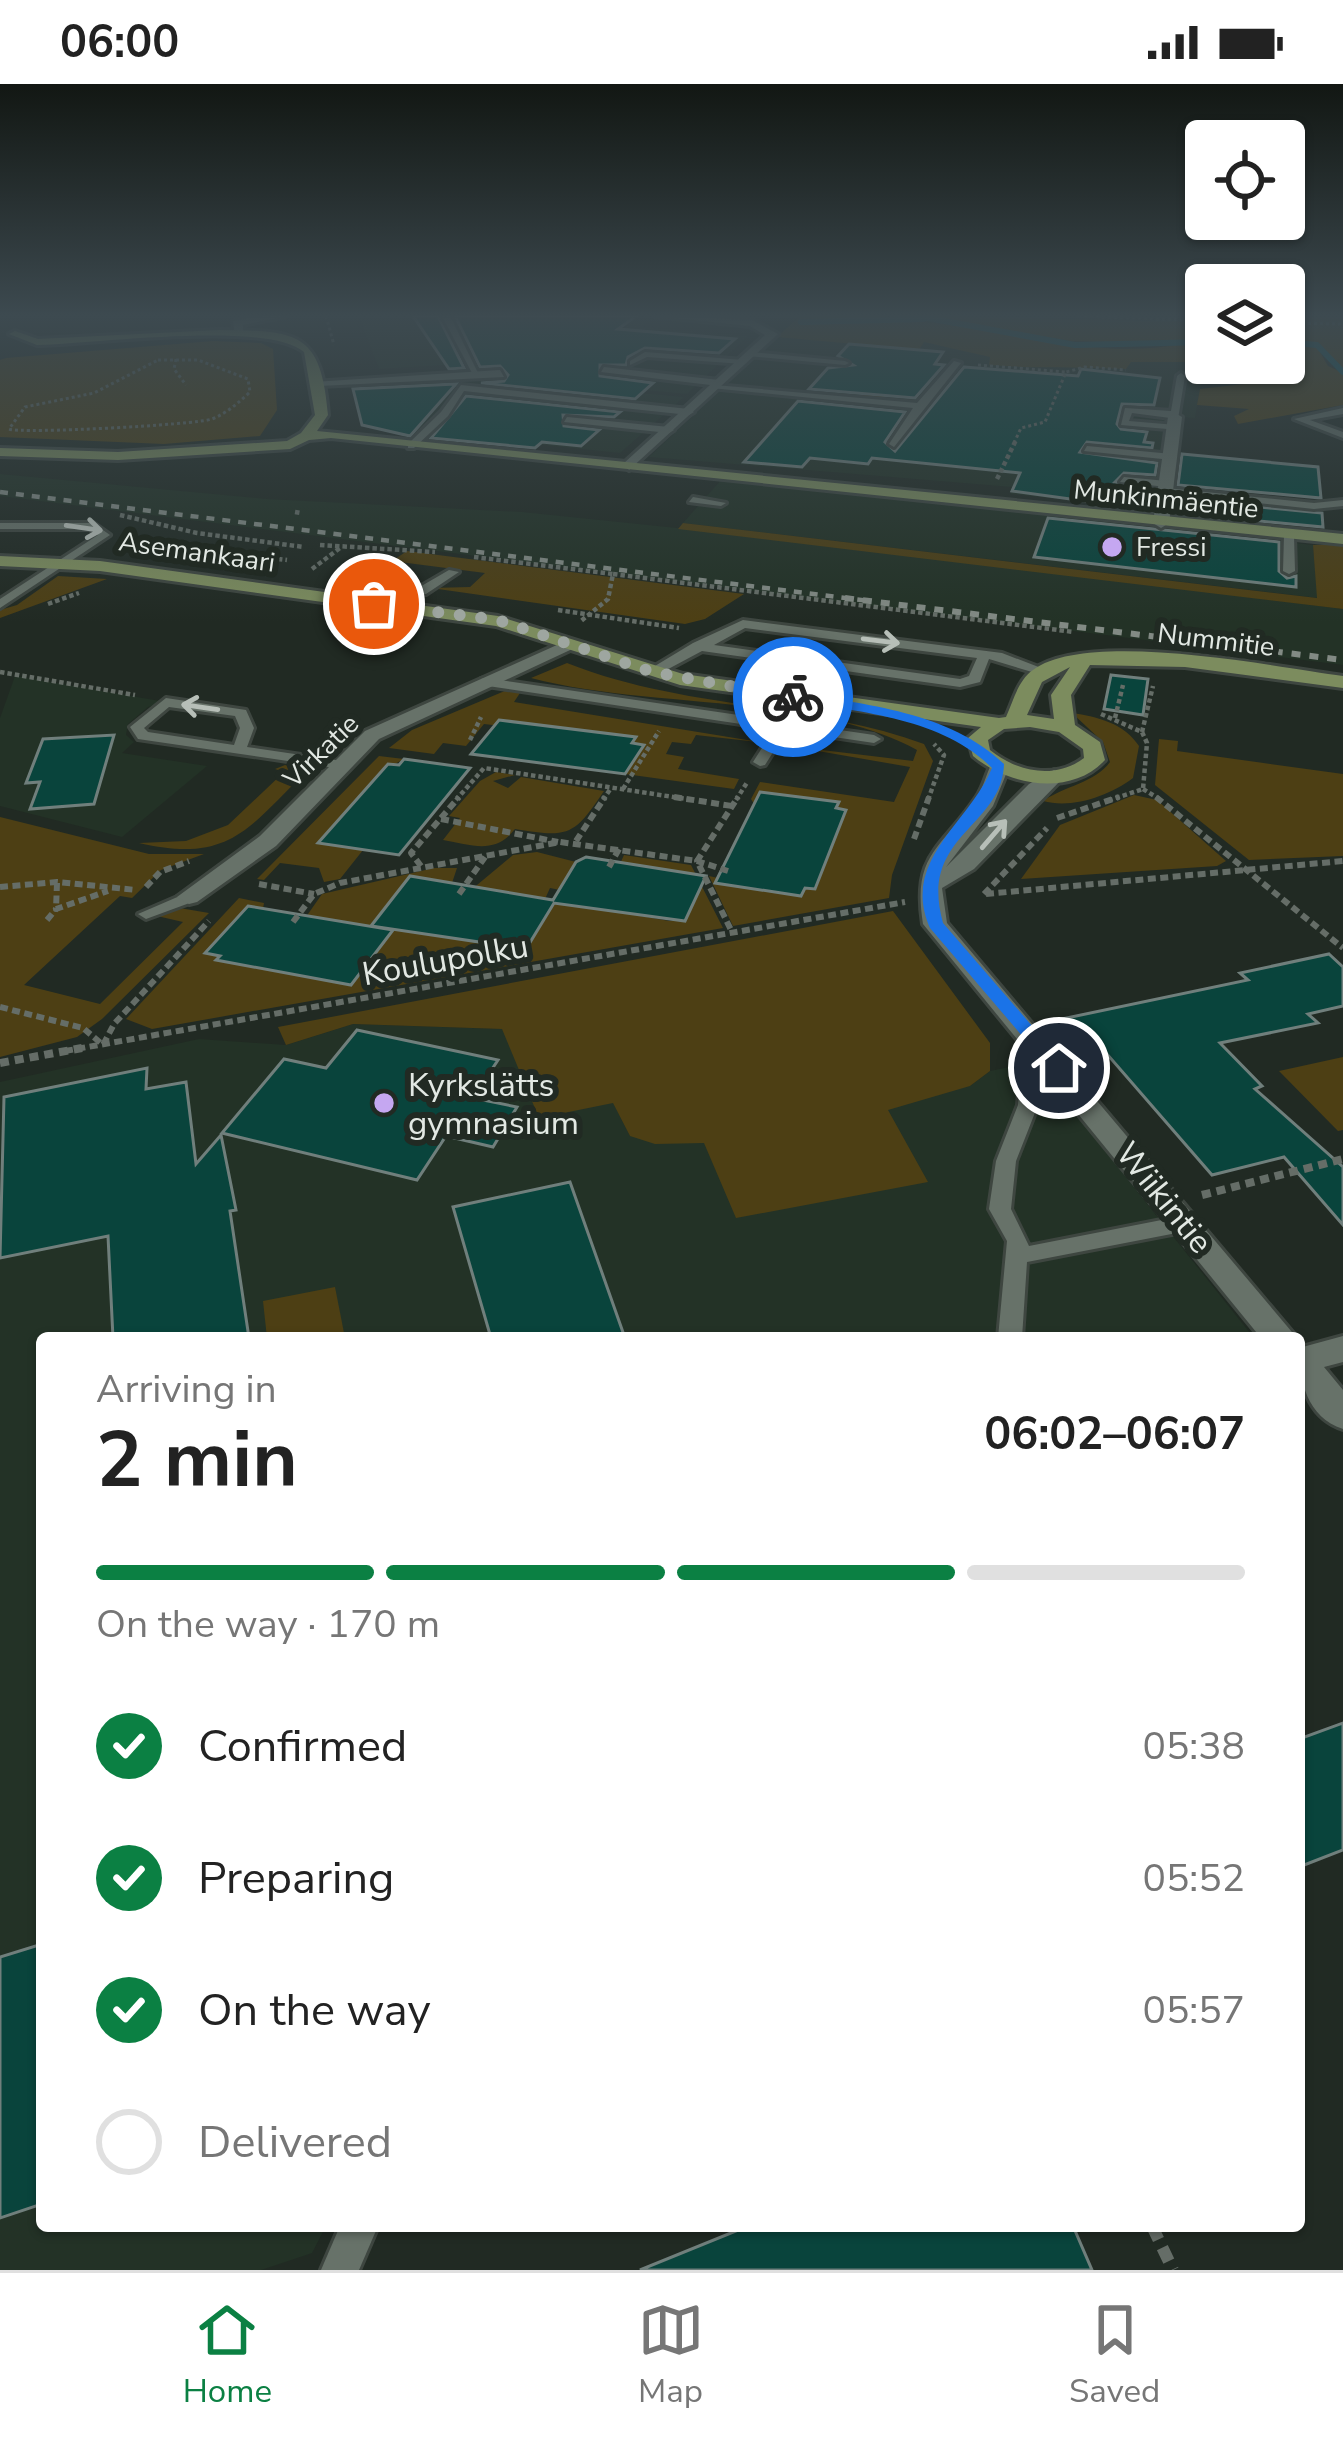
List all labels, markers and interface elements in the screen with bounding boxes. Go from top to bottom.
text: 06:00 [60,12,179,73]
map controls [1185,120,1305,384]
button: locate [1185,120,1305,240]
button: layers [1185,264,1305,384]
street label: Munkinmäentie [1072,471,1260,528]
one-way arrow [64,517,103,540]
street label: Asemankaari [116,523,278,582]
place label: Fressi [1136,529,1207,566]
marker: Fressi [1099,534,1125,560]
pin [323,553,425,655]
icon: bag [341,571,407,637]
street label: Nummitie [1155,615,1277,666]
one-way arrow [861,631,900,653]
courier [733,637,853,757]
icon: bike [760,664,826,730]
one-way arrow [181,695,220,718]
street label: Virkatie [275,706,367,797]
one-way arrow [980,819,1007,850]
street label: Koulupolku [359,924,532,997]
pin [1008,1017,1110,1119]
icon: home [1026,1035,1092,1101]
place label: Kyrkslätts gymnasium [408,1063,579,1146]
marker: Kyrkslätts gymnasium [371,1090,397,1116]
street label: Wiikintie [1105,1133,1223,1263]
text: Arriving in [96,1363,277,1416]
text: 06:02–06:07 [984,1404,1245,1465]
text: 2 min [96,1407,298,1514]
text: On the way · 170 m [96,1598,440,1651]
icon: check [96,1713,162,1779]
text: Confirmed [198,1716,407,1777]
text: 05:38 [1143,1720,1245,1773]
icon: check [96,1845,162,1911]
text: Preparing [198,1848,394,1909]
text: 05:52 [1143,1852,1245,1905]
icon: check [96,1977,162,2043]
text: On the way [198,1980,431,2041]
text: 05:57 [1143,1984,1245,2037]
text: Delivered [198,2112,392,2173]
tab: Home [183,2297,272,2414]
tab: Map [638,2297,704,2414]
tab: Saved [1069,2297,1160,2414]

